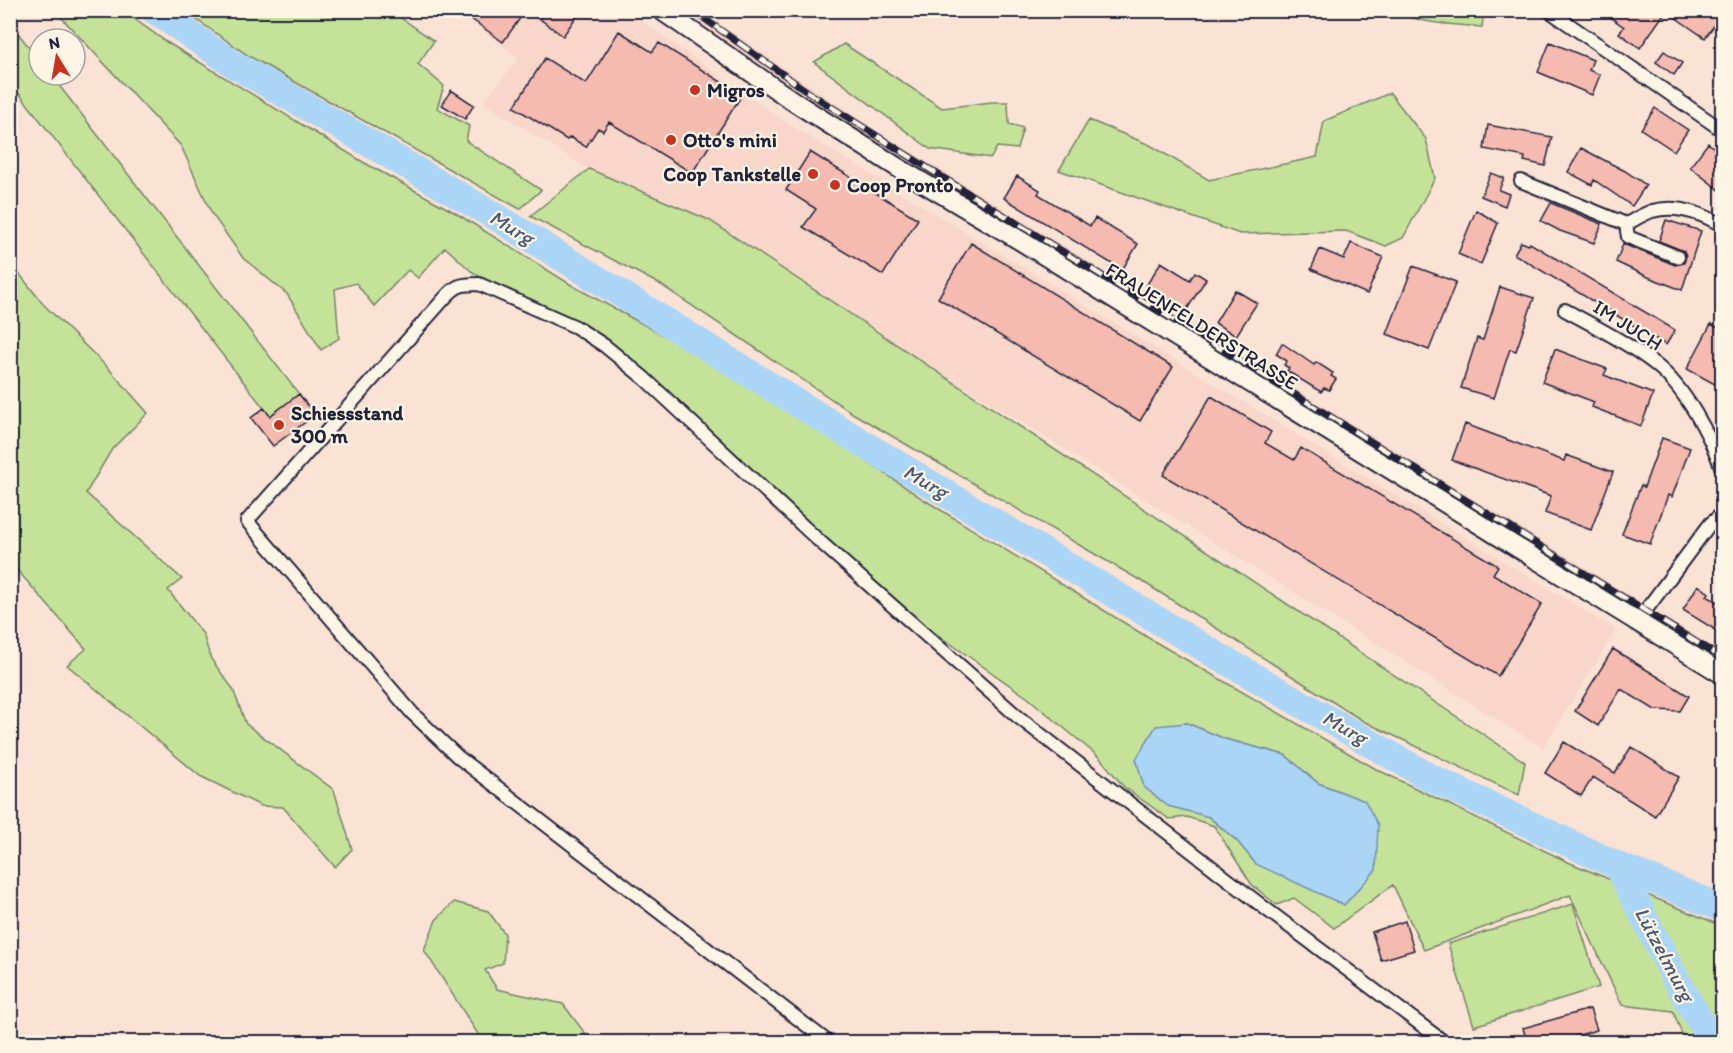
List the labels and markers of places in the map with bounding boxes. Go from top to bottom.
place label: Migros [707,78,765,103]
marker: Migros [688,83,702,97]
place label: Otto's mini [683,128,777,152]
marker: Otto's mini [664,133,678,147]
place label: Coop Tankstelle [663,162,801,187]
marker: Coop Tankstelle [806,167,820,181]
place label: Coop Pronto [847,173,954,198]
marker: Coop Pronto [828,178,842,192]
place label: Schiessstand 300 m [291,401,403,448]
marker: Schiessstand 300 m [272,418,286,432]

